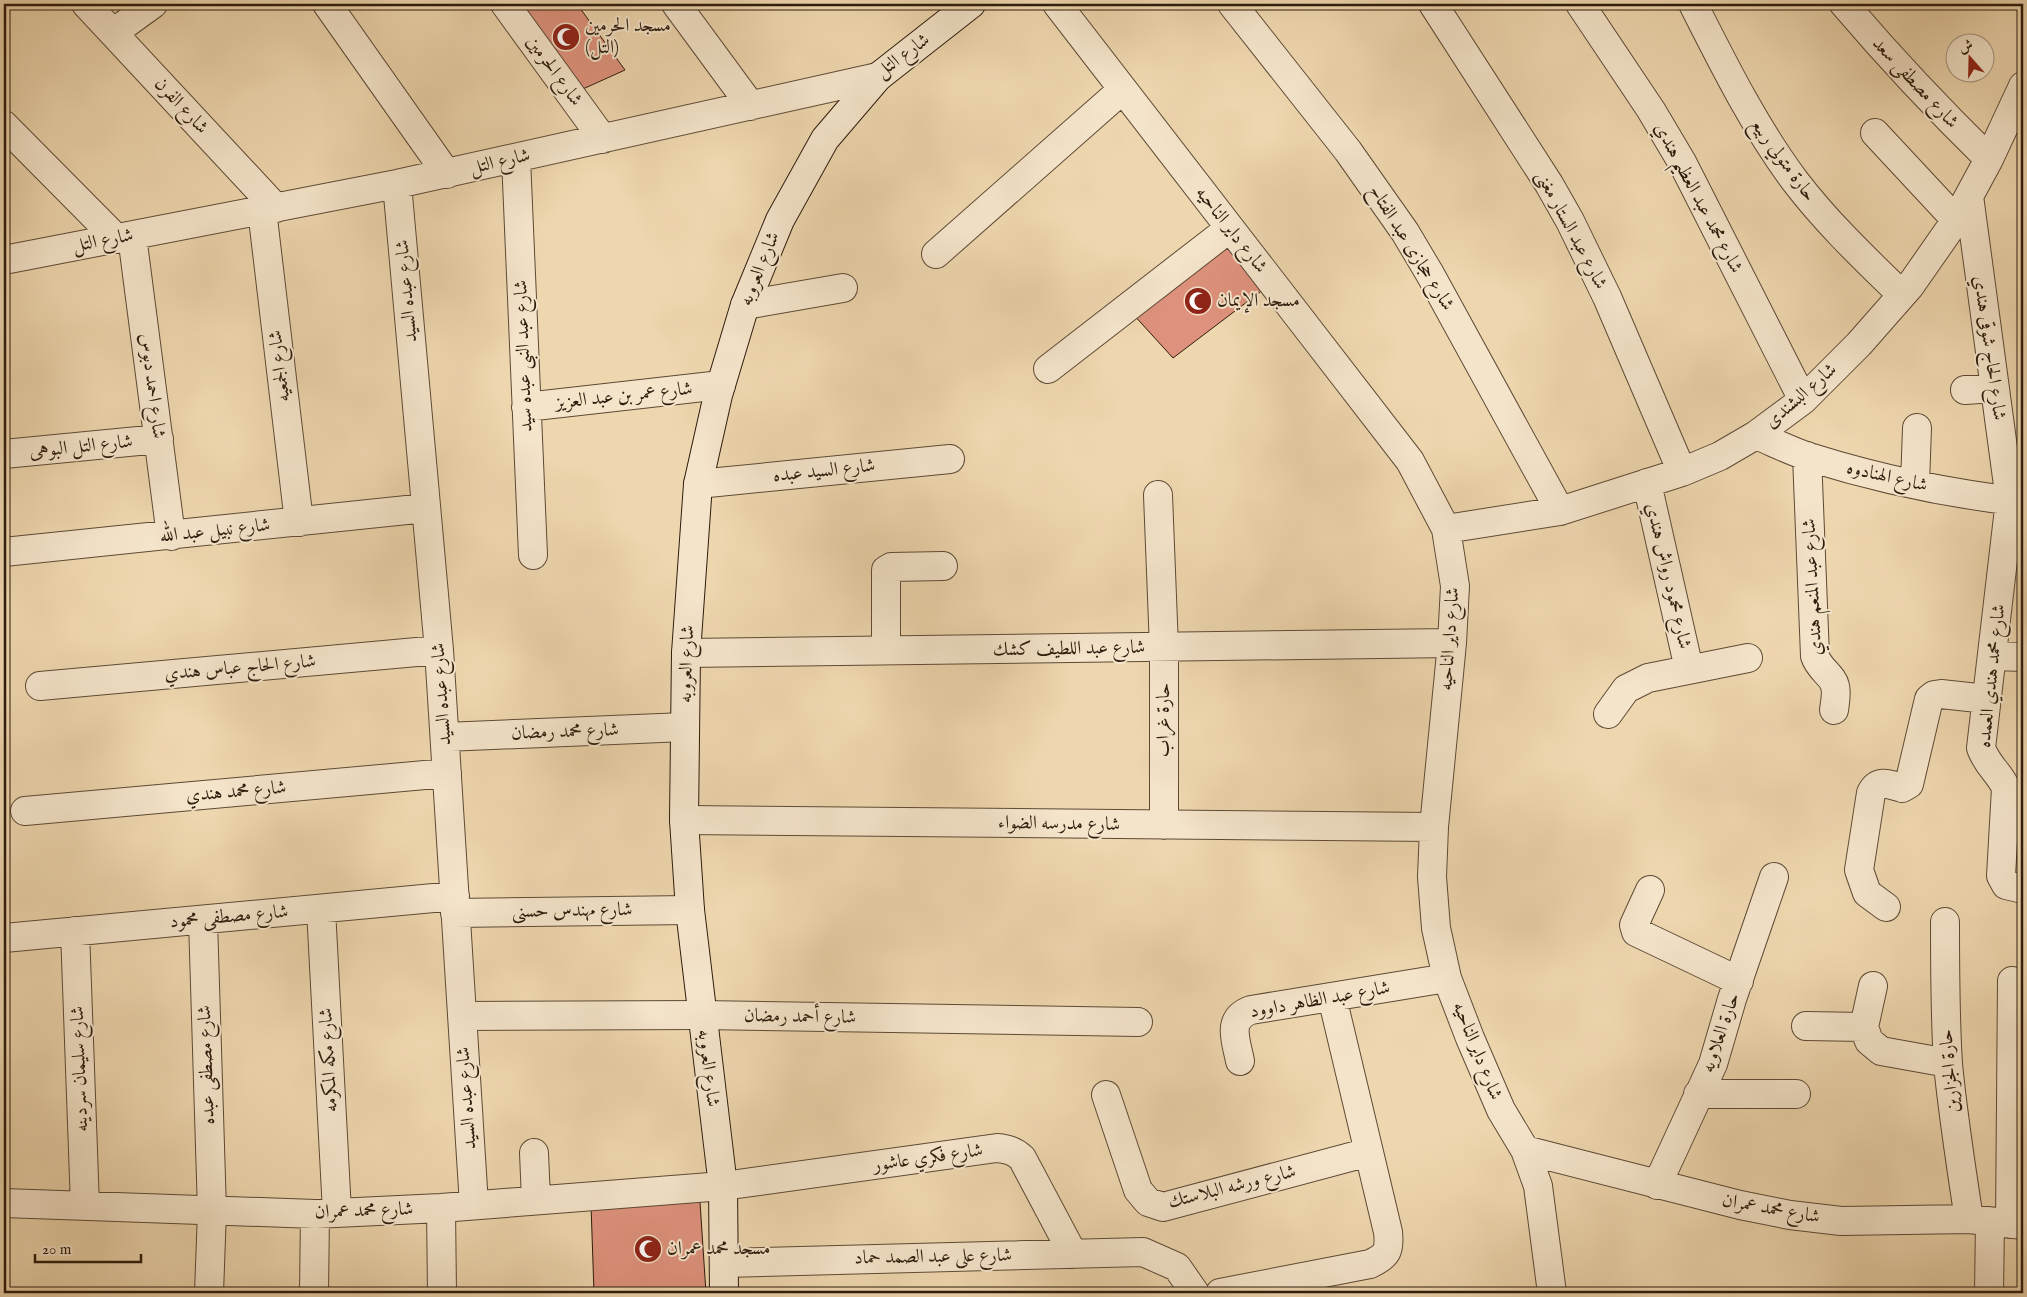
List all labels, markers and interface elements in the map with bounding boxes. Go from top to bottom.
place label: مسجد الحرمين (التل) [585,14,671,60]
mosque icon: مسجد الحرمين (التل) [551,22,581,52]
street label: شارع التل [871,28,936,85]
street label: شارع الحرمين [519,31,588,112]
street label: شارع مصطفى سعد [1865,32,1964,135]
north arrow [1944,32,1994,82]
text: ش [1956,36,1976,58]
street label: شارع الفرن [147,73,213,141]
street label: حارة متولي ربيع [1741,114,1821,209]
street label: شارع محمد عبد العظيم هندي [1643,119,1748,280]
street label: شارع التل [467,143,533,183]
street label: شارع عبد الستار مغنى [1528,167,1612,294]
street label: شارع حجازى عبد الفتاح [1359,181,1459,318]
street label: شارع داير الناحيه [1188,182,1272,279]
street label: شارع التل [71,223,136,261]
street label: شارع العروبه [734,228,788,310]
street label: شارع عبده السيد [391,239,425,343]
street label: شارع الحاج شوقى هندي [1963,274,2011,423]
street label: شارع عبد النبى عبده سيد [509,279,541,432]
mosque icon: مسجد الإيمان [1183,286,1213,316]
place label: مسجد الإيمان [1217,289,1300,314]
street label: شارع الجمعيه [264,328,298,403]
street label: شارع احمد دبوس [132,332,170,440]
street label: شارع البشندى [1760,358,1843,435]
street label: شارع عمر بن عبد العزيز [552,377,694,417]
street label: شارع التل البوهى [28,430,134,466]
street label: شارع السيد عبده [772,454,877,490]
street label: شارع الهنادوه [1844,456,1930,500]
street label: شارع محمود رواش هندي [1638,501,1696,652]
street label: شارع نبيل عبد الله [158,509,272,551]
street label: شارع عبد المنعم هندي [1797,518,1834,656]
street label: شارع داير الناحيه [1434,586,1468,692]
street label: شارع محمد هندي العمده [1973,603,2013,749]
street label: شارع العروبه [674,625,702,703]
street label: شارع عبد اللطيف كشك [993,636,1145,664]
street label: شارع عبده السيد [426,642,460,746]
street label: شارع الحاج عباس هندي [163,649,317,691]
street label: حارة غراب [1152,683,1176,757]
street label: شارع محمد رمضان [511,718,619,748]
street label: شارع محمد هندي [185,776,287,810]
street label: شارع مدرسه الضواء [998,811,1120,839]
street label: شارع مهندس حسنى [511,898,633,926]
street label: شارع مصطفى محمود [169,900,289,936]
street label: شارع عبد الظاهر داوود [1248,976,1392,1026]
street label: حارة العلاويه [1696,990,1746,1076]
street label: شارع داير الناحيه [1445,998,1508,1104]
street label: شارع أحمد رمضان [744,1002,856,1032]
street label: شارع مصطفى عبده [193,1005,223,1125]
street label: شارع سليمان سردينه [66,1006,96,1132]
street label: شارع مكه المكرمه [314,1007,346,1113]
street label: شارع العروبه [689,1028,725,1108]
street label: حارة الجزارين [1934,1028,1966,1114]
street label: شارع عبده السيد [451,1046,485,1150]
street label: شارع فكري عاشور [870,1138,985,1180]
street label: شارع ورشه البلاستك [1166,1160,1299,1216]
street label: شارع محمد عمران [1720,1189,1822,1231]
street label: شارع محمد عمران [314,1197,414,1227]
scale bar [35,1232,141,1264]
mosque icon: مسجد محمد عمران [633,1234,663,1264]
place label: مسجد محمد عمران [667,1237,770,1261]
text: 20 m [42,1240,72,1259]
street label: شارع على عبد الصمد حماد [854,1244,1012,1272]

